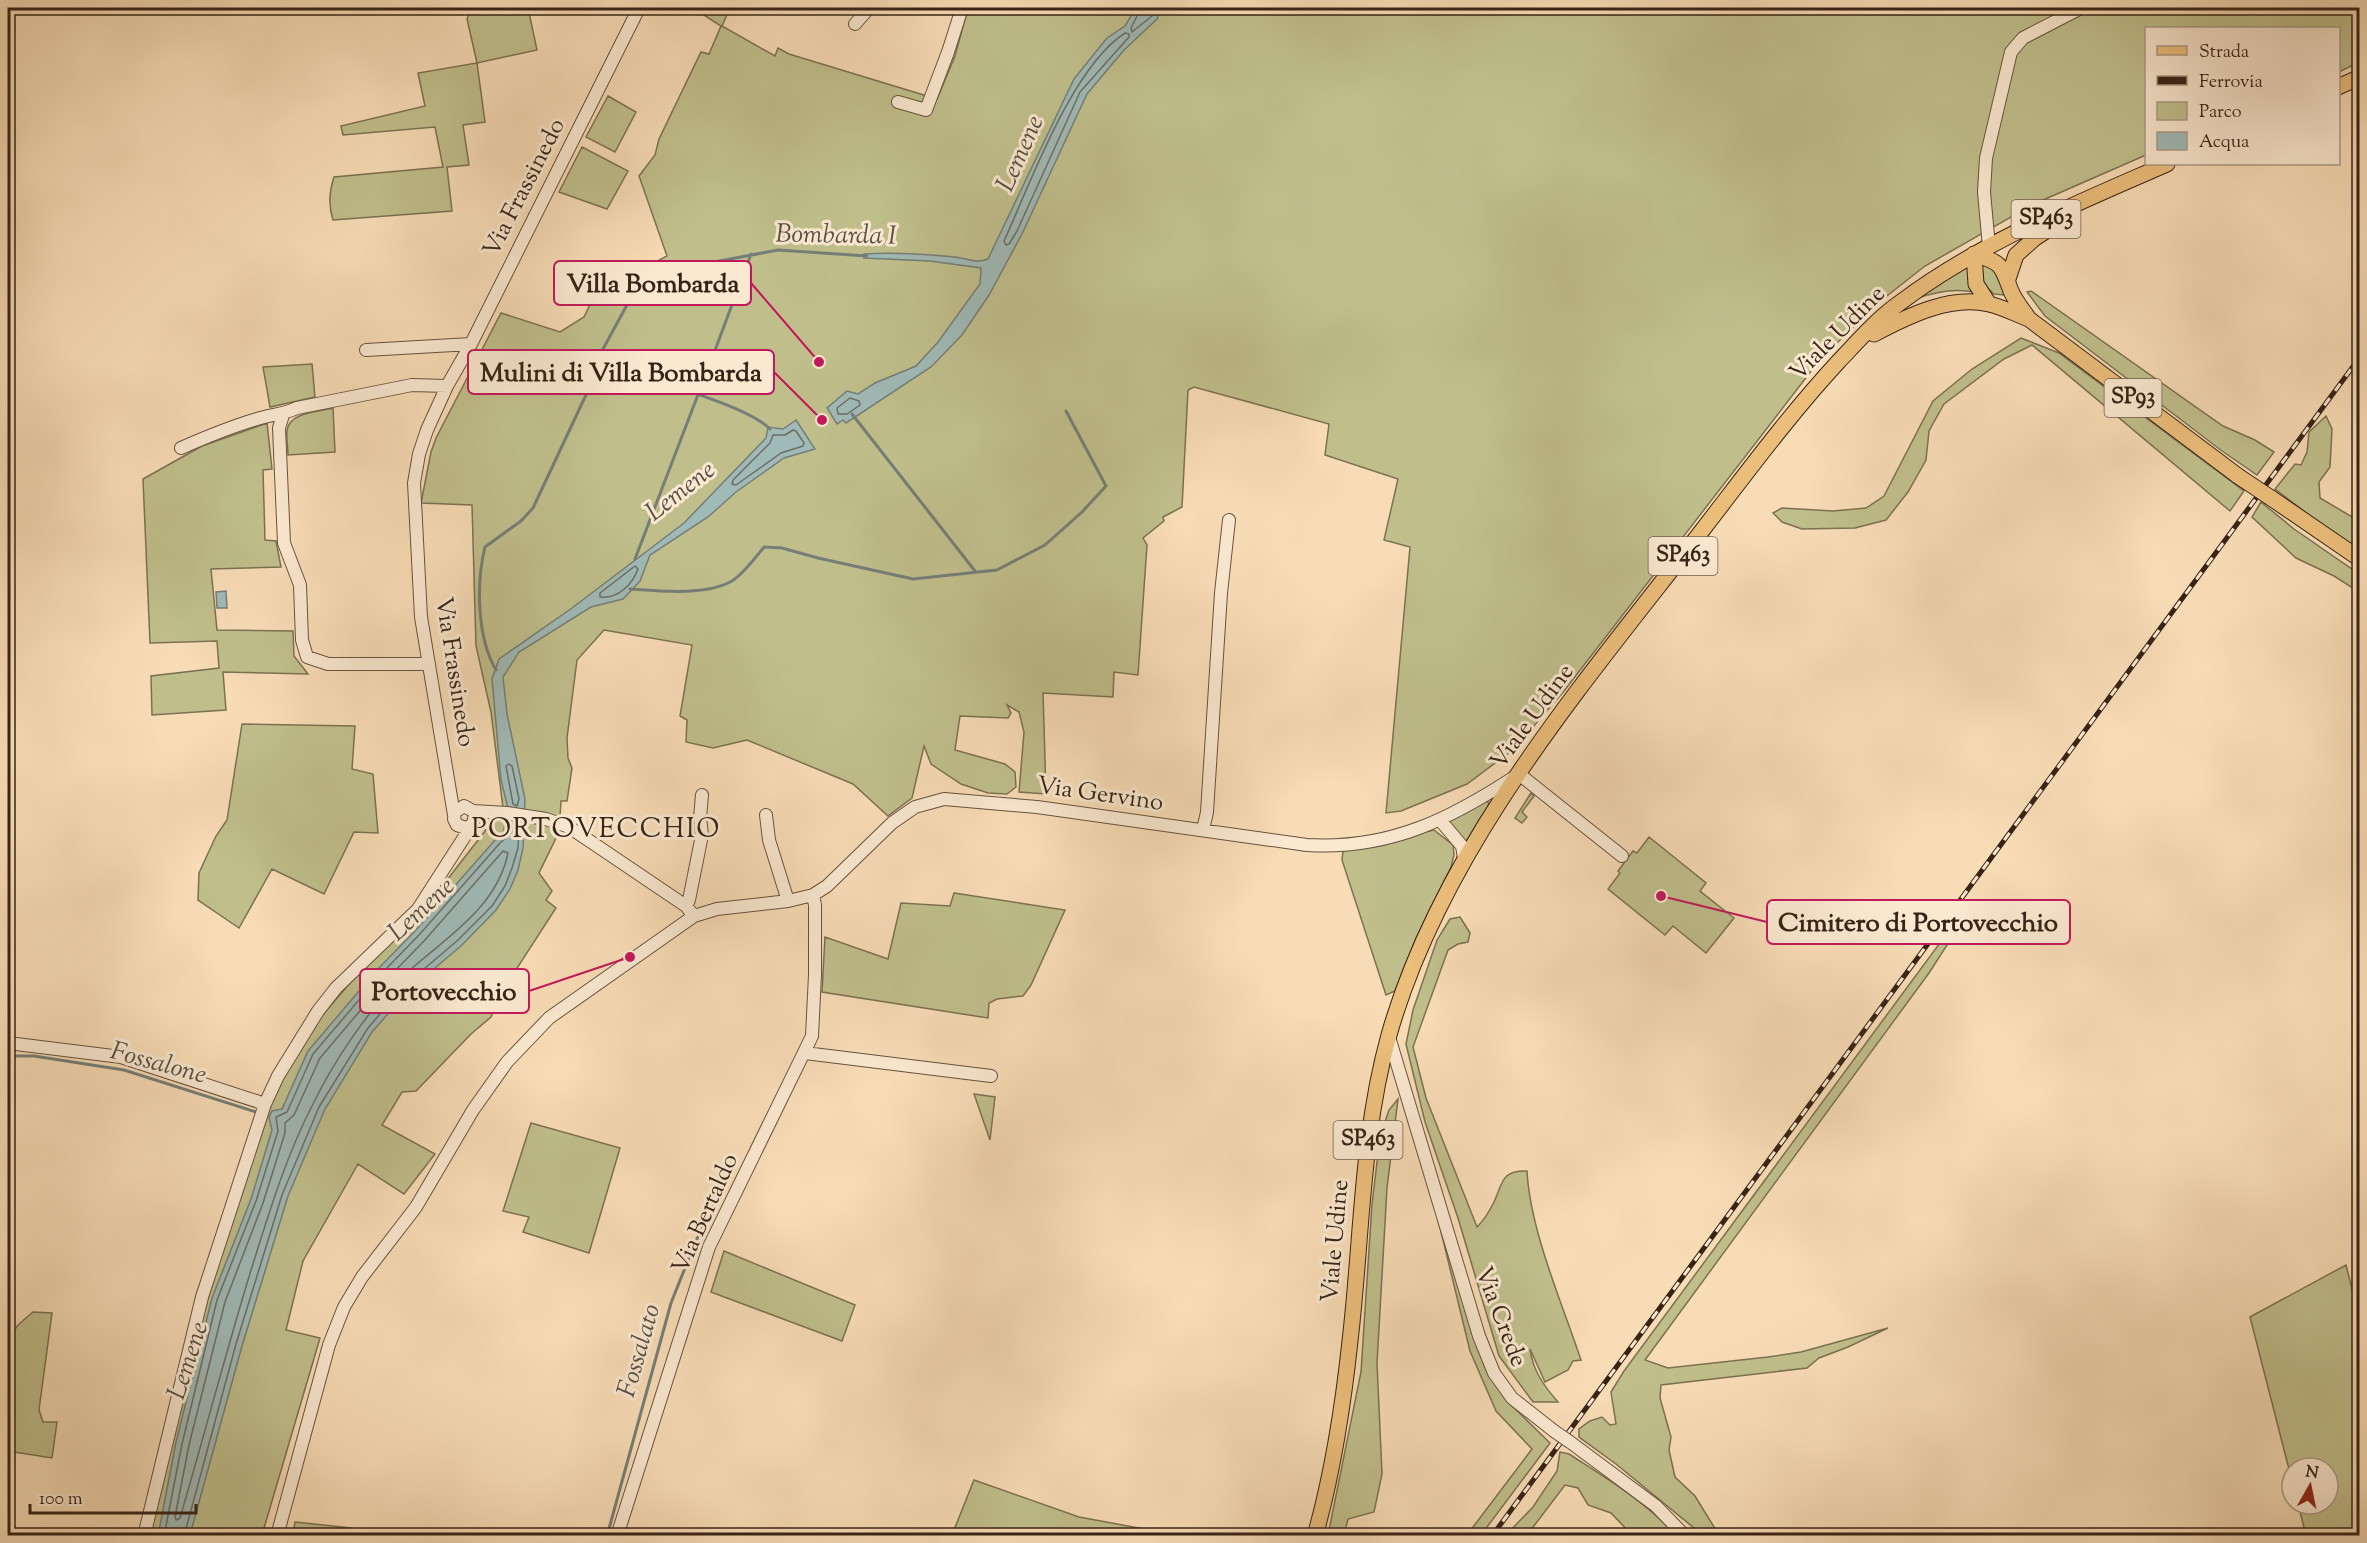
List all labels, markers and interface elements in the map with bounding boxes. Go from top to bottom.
legend [2145,27,2340,165]
text: Strada [2199,40,2249,66]
text: Ferrovia [2199,70,2263,96]
text: Parco [2199,100,2242,126]
water label: Lemene [988,110,1054,198]
street label: Via Frassinedo [476,113,574,263]
text: Acqua [2199,130,2249,156]
road number: SP463 [2012,200,2080,238]
water label: Bombarda I [775,216,897,256]
callout: Villa Bombarda [554,261,751,305]
text: Villa Bombarda [567,267,740,304]
street label: Viale Udine [1782,278,1894,390]
callout: Mulini di Villa Bombarda [468,350,774,394]
text: Mulini di Villa Bombarda [480,356,762,393]
road number: SP93 [2104,379,2162,417]
water label: Lemene [638,453,724,531]
road number: SP463 [1648,537,1718,575]
street label: Via Frassinedo [425,595,483,749]
street label: Viale Udine [1483,657,1583,777]
street label: Via Gervino [1035,769,1165,821]
district label: PORTOVECCHIO [471,811,721,850]
water label: Lemene [380,869,464,951]
callout: Cimitero di Portovecchio [1767,900,2070,944]
text: Cimitero di Portovecchio [1778,906,2058,943]
callout: Portovecchio [360,969,529,1013]
text: Portovecchio [372,975,516,1012]
water label: Fossalone [106,1033,210,1095]
road number: SP463 [1334,1121,1402,1159]
street label: Via Bertaldo [664,1148,748,1280]
street label: Viale Udine [1314,1178,1358,1304]
street label: Via Crede [1465,1262,1535,1372]
water label: Fossalato [609,1300,671,1402]
water label: Lemene [159,1317,219,1405]
north arrow [2280,1456,2340,1516]
text: N [2304,1461,2320,1486]
scale bar [30,1477,196,1515]
text: 100 m [39,1487,83,1513]

